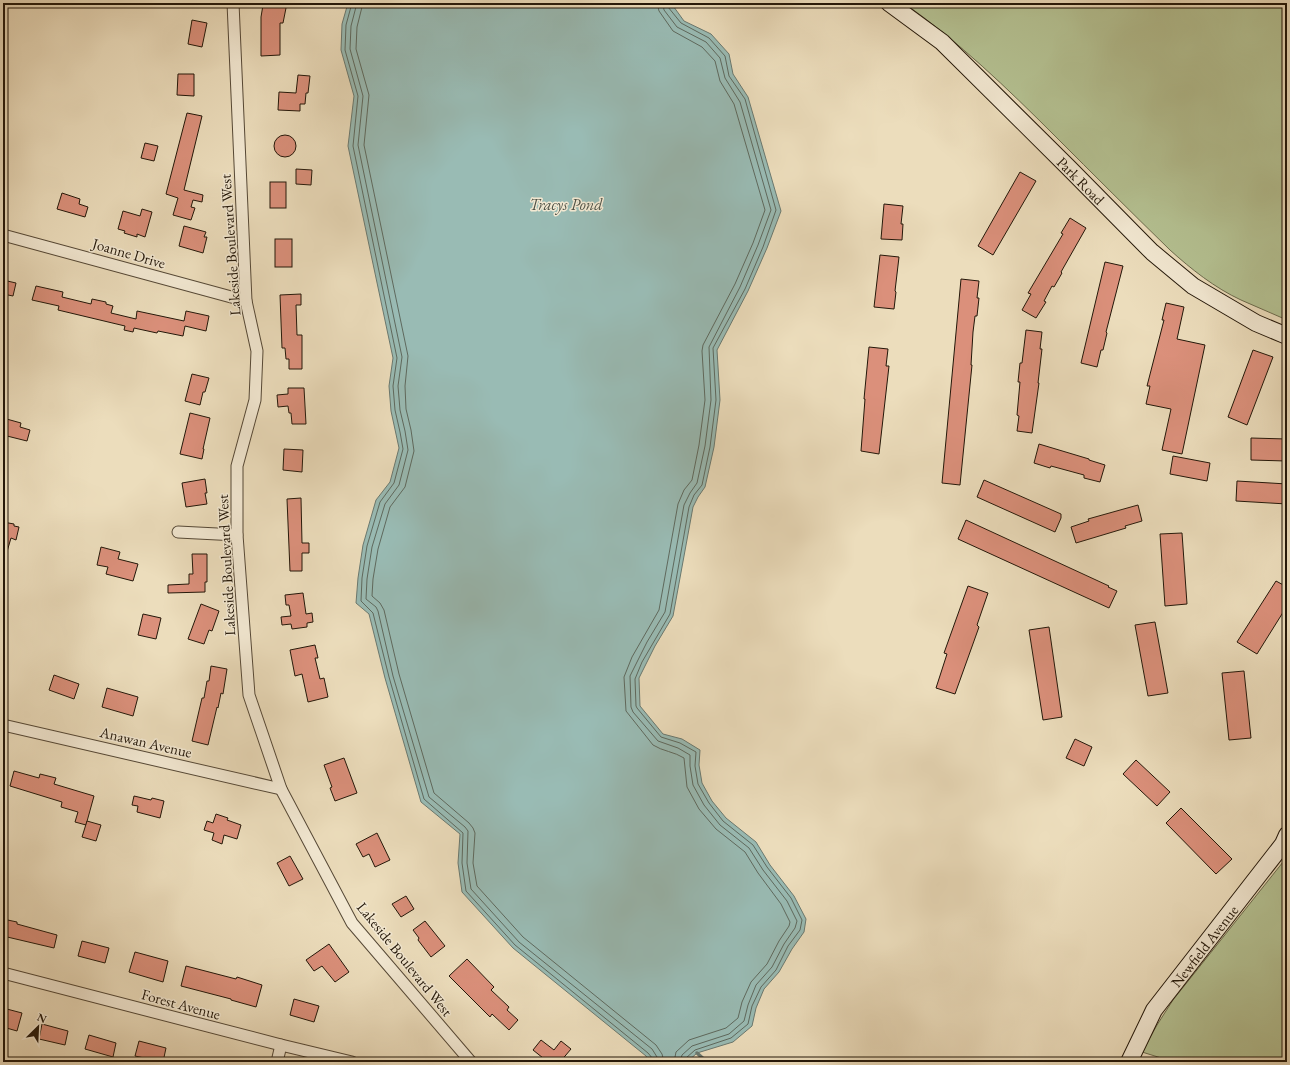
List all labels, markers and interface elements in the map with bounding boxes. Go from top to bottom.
street label: Park Road [1053,152,1109,209]
street label: Lakeside Boulevard West [216,173,244,316]
water label: Tracys Pond [530,194,603,215]
street label: Joanne Drive [88,233,168,272]
street label: Lakeside Boulevard West [213,493,239,636]
street label: Anawan Avenue [97,722,194,762]
street label: Lakeside Boulevard West [353,898,457,1020]
street label: Newfield Avenue [1166,901,1242,991]
street label: Forest Avenue [139,984,223,1024]
north arrow [18,1007,58,1047]
text: N [35,1010,49,1026]

